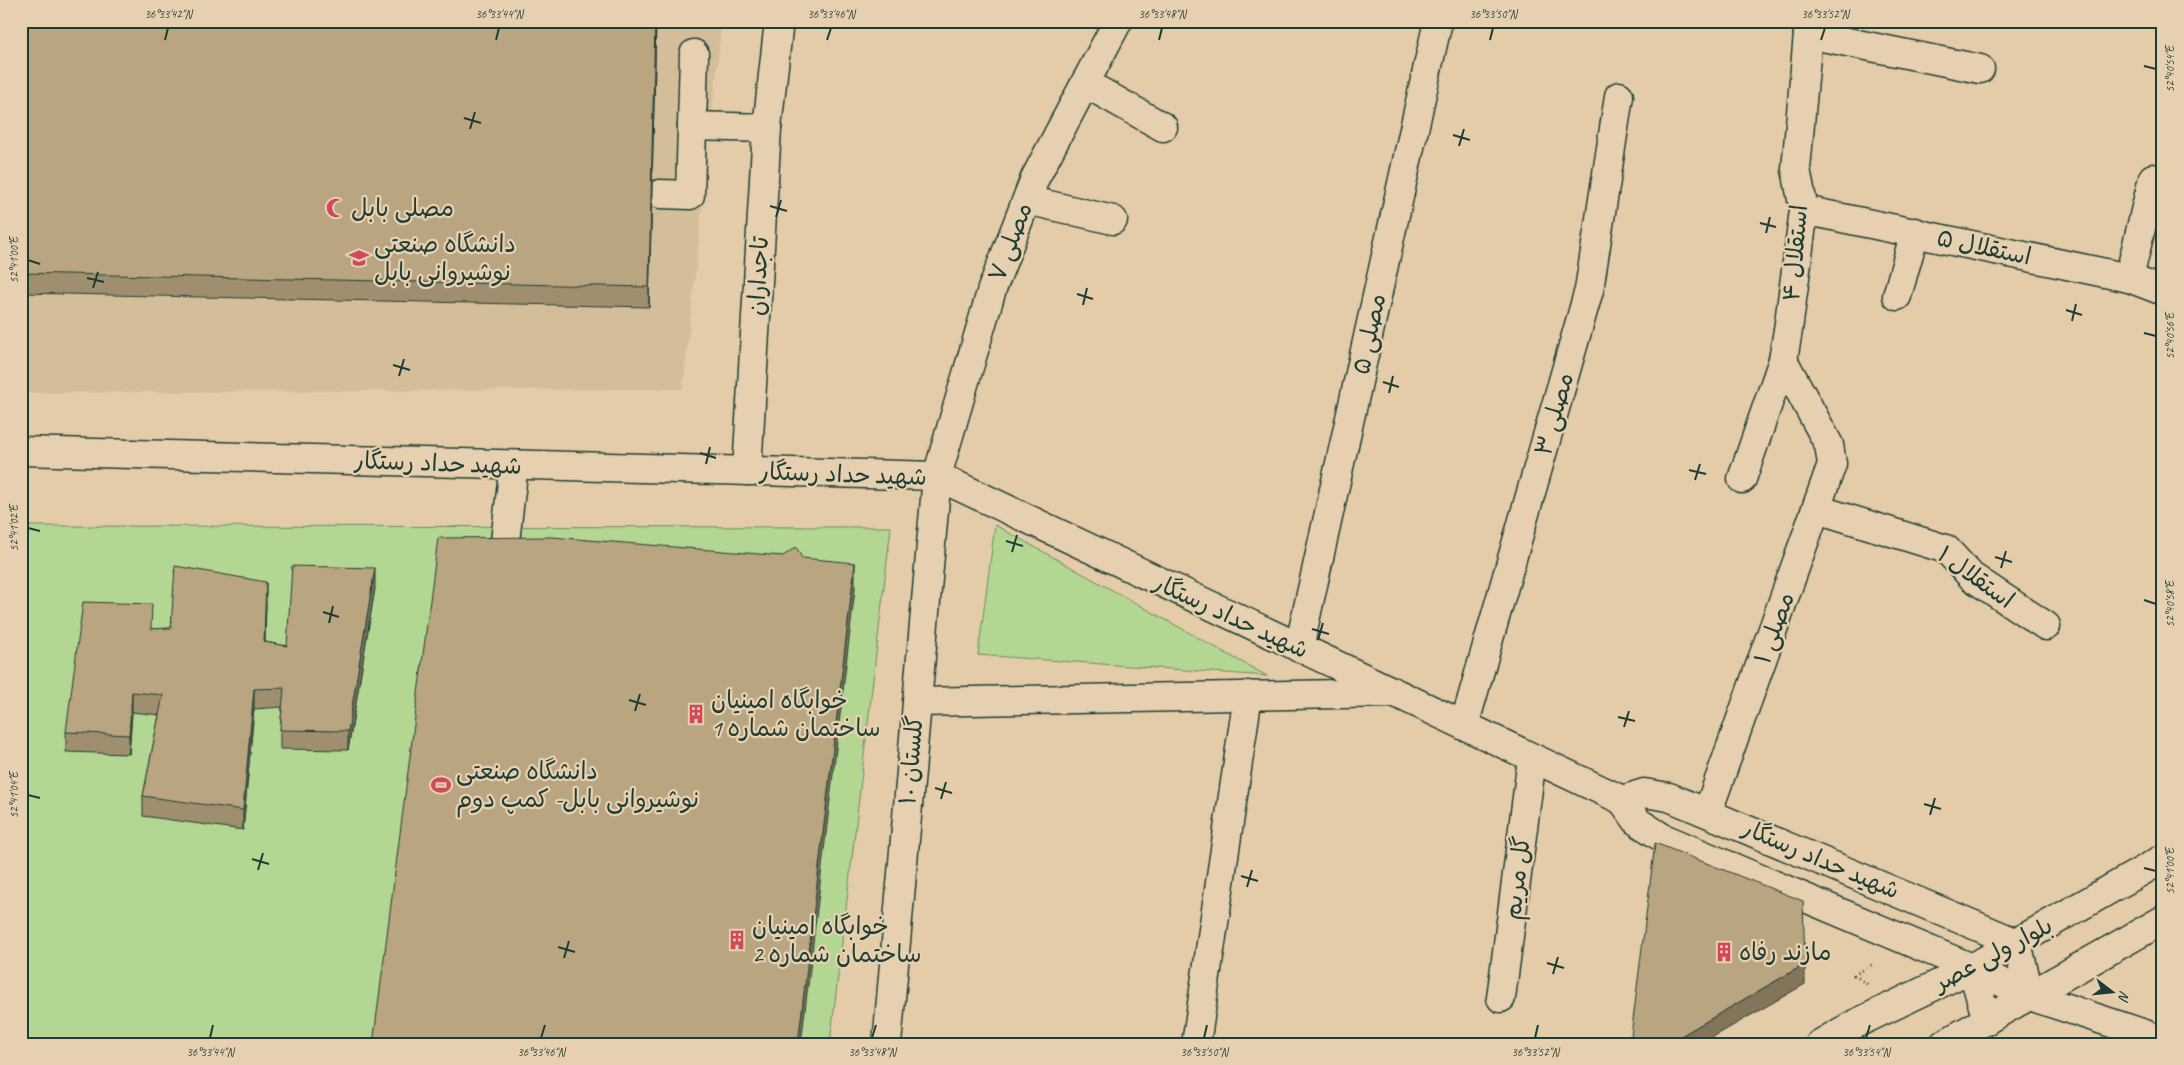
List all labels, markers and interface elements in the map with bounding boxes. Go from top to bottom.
text: 36°33'42"N [144,6,193,22]
text: 36°33'44"N [475,6,524,22]
text: 36°33'46"N [807,6,856,22]
text: 36°33'48"N [1138,6,1187,22]
text: 36°33'50"N [1469,6,1518,22]
text: 36°33'52"N [1801,6,1850,22]
text: 52°40'54"E [2162,44,2178,92]
place label: مصلی بابل [351,193,454,223]
mosque icon: مصلی بابل [325,197,347,219]
street label: مصلی ۷ [981,198,1039,286]
street label: استقلال ۴ [1776,203,1814,303]
street label: استقلال ۵ [1934,222,2034,272]
place label: دانشگاه صنعتی نوشیروانی بابل [374,229,516,287]
street label: تاجداران [741,234,775,317]
text: 52°41'00"E [6,235,22,283]
school or university icon: دانشگاه صنعتی نوشیروانی بابل [348,247,370,269]
street label: مصلی ۵ [1346,291,1392,377]
text: 52°40'56"E [2162,311,2178,359]
street label: مصلی ۳ [1528,369,1580,459]
street label: شهید حداد رستگار [353,445,522,481]
street label: شهید حداد رستگار [758,456,927,492]
text: 52°41'02"E [6,503,22,551]
street label: استقلال ۱ [1932,539,2020,615]
street label: شهید حداد رستگار [1148,567,1313,665]
text: 52°40'58"E [2162,579,2178,627]
street label: مصلی ۱ [1747,588,1801,668]
place label: خوابگاه امینیان ساختمان شماره 1 [711,685,881,743]
building icon: خوابگاه امینیان ساختمان شماره 1 [685,703,707,725]
street label: گلستان ۱۰ [892,714,930,806]
place label: دانشگاه صنعتی نوشیروانی بابل- کمپ دوم [456,756,699,818]
text: 52°41'04"E [6,770,22,818]
sports icon: دانشگاه صنعتی نوشیروانی بابل- کمپ دوم [430,774,452,796]
street label: شهید حداد رستگار [1737,812,1904,906]
street label: گل مریم [1497,834,1540,922]
text: 52°41'00"E [2162,846,2178,894]
street label: بلوار ولی عصر [1927,910,2058,999]
place label: خوابگاه امینیان ساختمان شماره 2 [752,911,922,969]
building icon: خوابگاه امینیان ساختمان شماره 2 [726,929,748,951]
place label: مازند رفاه [1739,937,1832,967]
building icon: مازند رفاه [1713,941,1735,963]
north arrow [2086,968,2136,1018]
text: N [2114,989,2133,1004]
text: 36°33'44"N [186,1044,235,1060]
text: 36°33'46"N [517,1044,566,1060]
text: 36°33'48"N [848,1044,897,1060]
text: 36°33'50"N [1180,1044,1229,1060]
text: 36°33'52"N [1511,1044,1560,1060]
text: 36°33'54"N [1842,1044,1891,1060]

